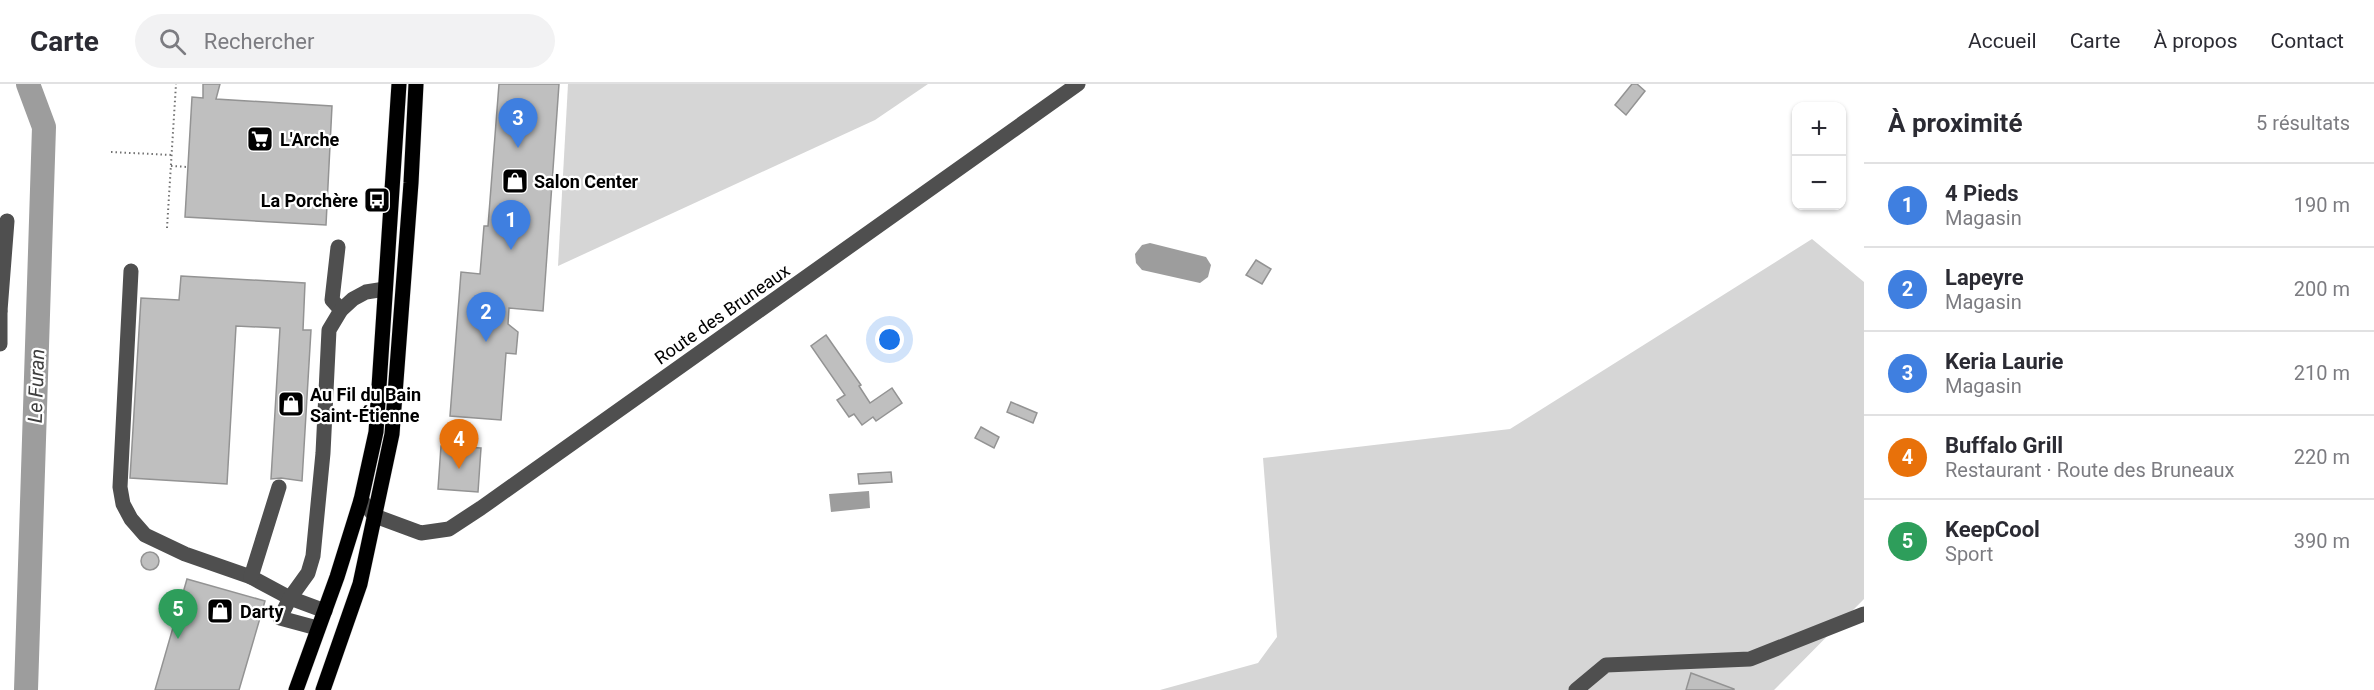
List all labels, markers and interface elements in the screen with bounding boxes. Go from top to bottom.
search box [135,14,555,68]
text: Carte [30,25,99,58]
icon: search [156,25,189,58]
text: Rechercher [204,29,314,54]
text: Accueil [1968,29,2037,53]
text: Carte [2070,29,2120,53]
text: À propos [2153,29,2238,53]
text: Contact [2271,29,2344,53]
pin: 3 [498,98,538,148]
map controls [1792,102,1846,210]
button: + [1792,102,1846,156]
text: À proximité [1888,108,2022,138]
text: 5 résultats [2256,111,2350,135]
supermarket icon: L'Arche [245,124,275,154]
place label: L'Arche [280,129,340,150]
button: − [1792,156,1846,210]
shop icon: Salon Center [500,166,530,196]
place label: Salon Center [534,171,639,192]
text: 4 Pieds [1945,181,2019,206]
bus stop icon: La Porchère [362,185,392,215]
place label: La Porchère [261,190,358,211]
text: 1 [1902,193,1913,217]
text: 190 m [2294,193,2350,217]
pin: 1 [492,200,530,250]
text: Magasin [1945,206,2022,230]
street label: Route des Bruneaux [650,259,794,368]
text: Lapeyre [1945,265,2024,290]
text: 2 [1902,277,1913,301]
text: 200 m [2294,277,2350,301]
text: Magasin [1945,290,2022,314]
pin: 2 [466,292,506,342]
your location [875,325,904,354]
water label: Le Furan [23,348,49,424]
text: Keria Laurie [1945,349,2063,374]
text: 3 [1902,361,1913,385]
text: 210 m [2294,361,2350,385]
text: Magasin [1945,374,2022,398]
place label: Au Fil du Bain Saint-Étienne [310,384,421,426]
shop icon: Au Fil du Bain Saint-Étienne [276,389,306,419]
pin: 4 [440,420,478,469]
text: Buffalo Grill [1945,433,2063,458]
text: 4 [1902,445,1913,469]
text: 220 m [2294,445,2350,469]
text: Restaurant · Route des Bruneaux [1945,458,2234,482]
text: KeepCool [1945,517,2040,542]
text: 5 [1902,529,1913,553]
text: 390 m [2294,529,2350,553]
text: Sport [1945,542,1993,566]
pin: 5 [158,590,198,639]
shop icon: Darty [205,596,235,626]
place label: Darty [240,601,284,622]

